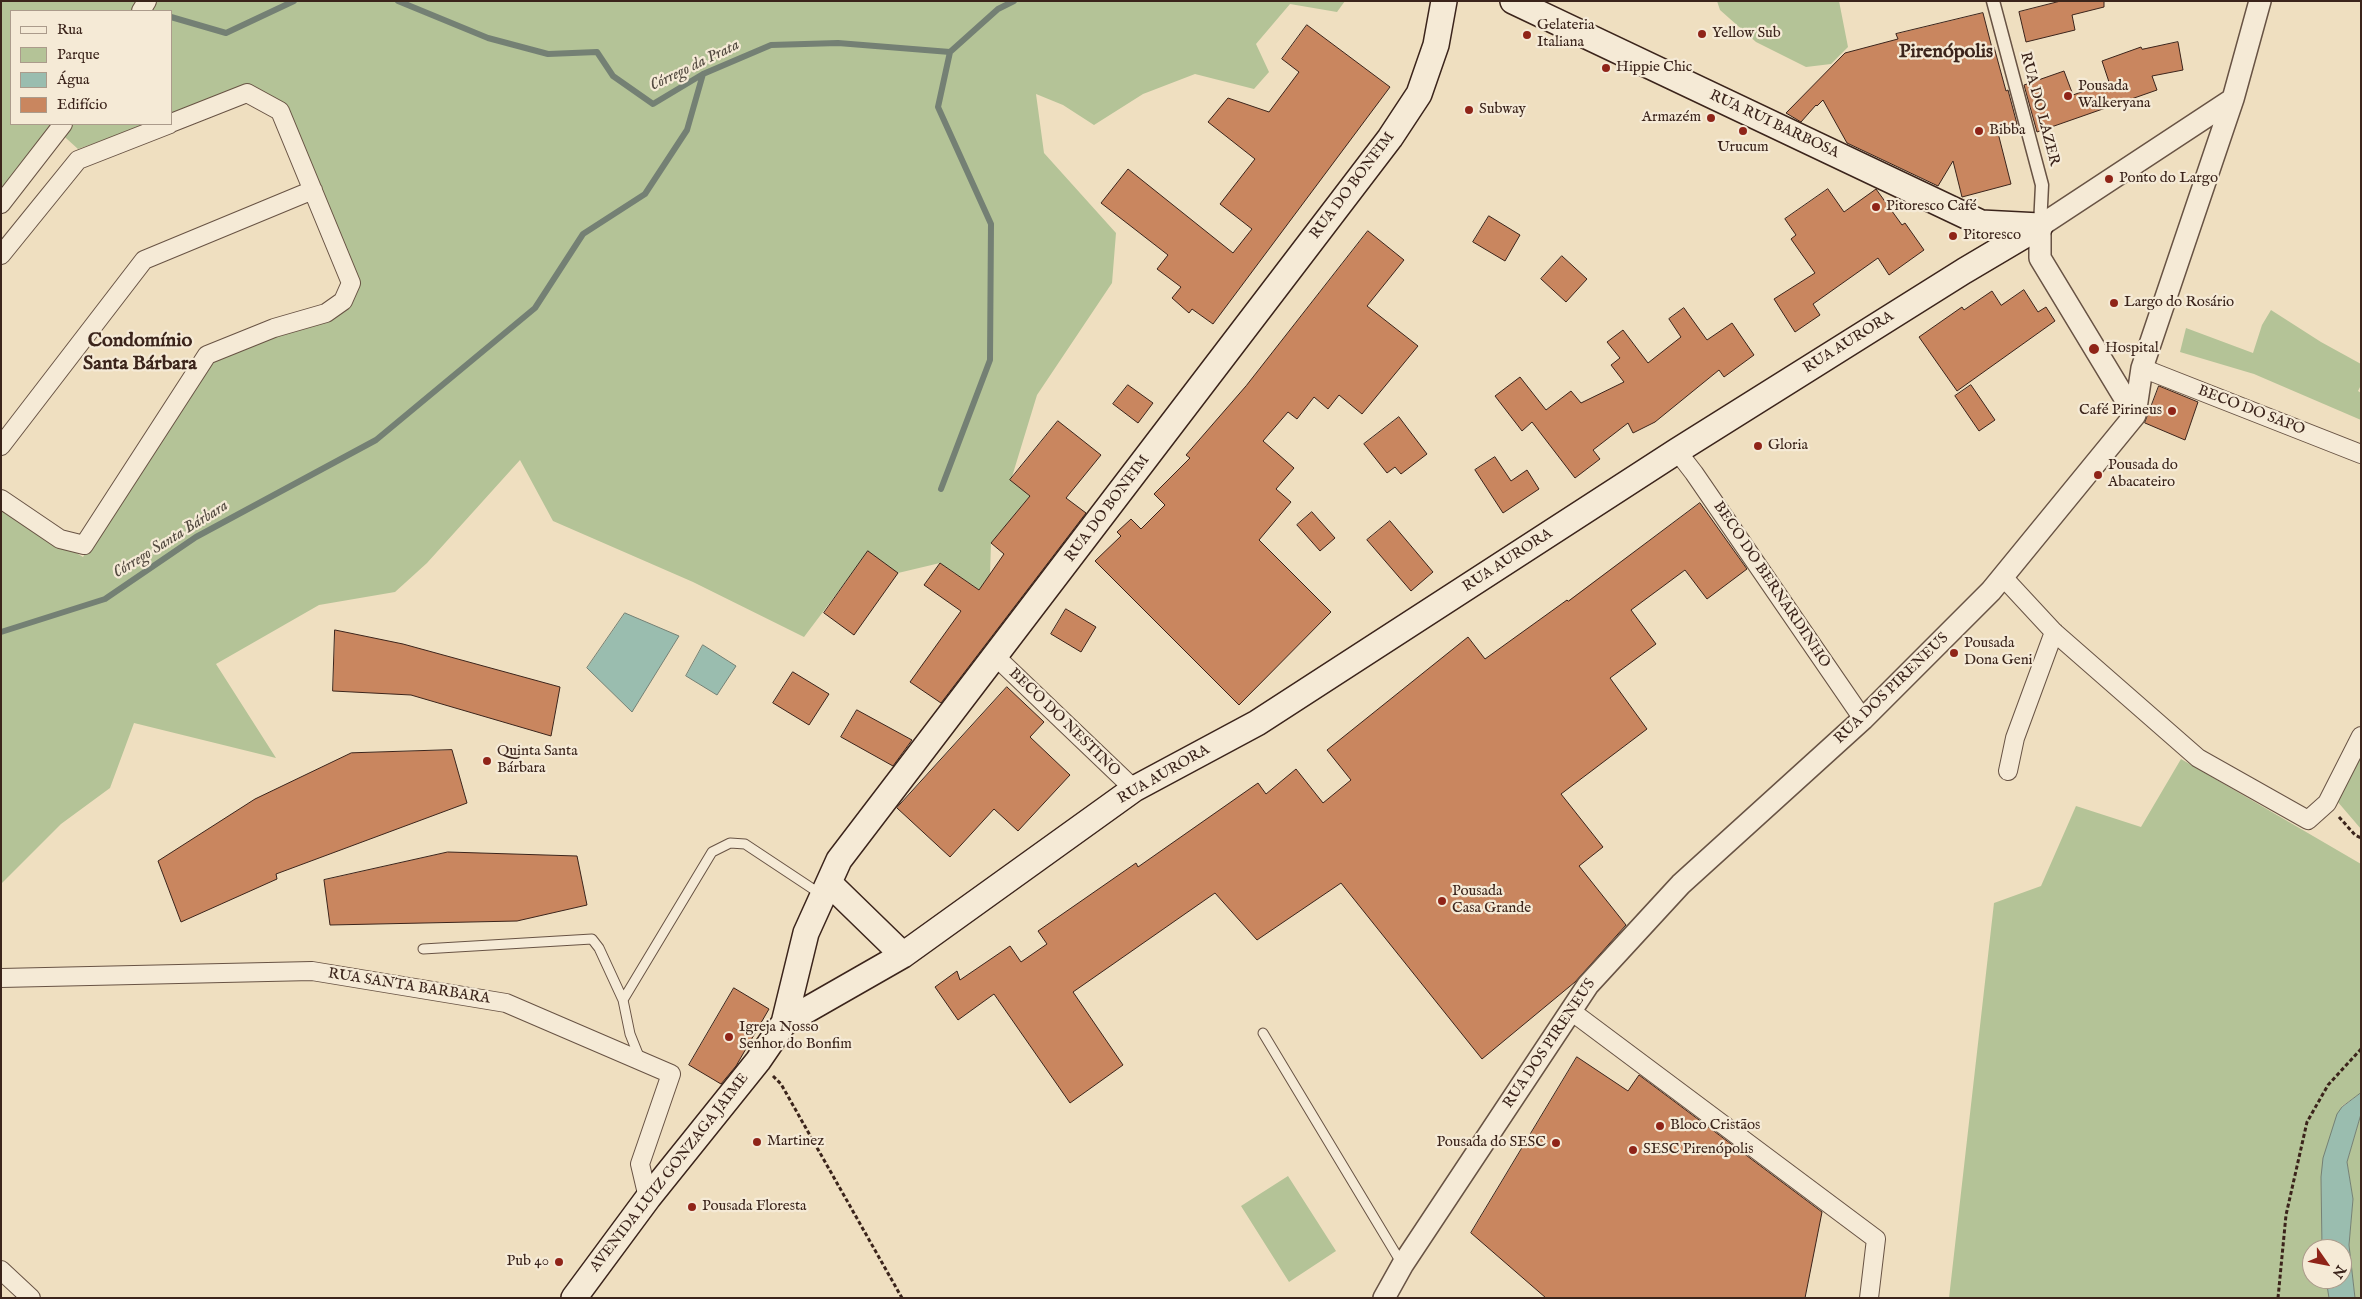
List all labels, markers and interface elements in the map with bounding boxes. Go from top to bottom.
legend [10,10,172,125]
place label: Gelateria Italiana [1537,17,1594,52]
text: Rua [57,20,83,39]
place label: Yellow Sub [1712,25,1781,43]
marker: Yellow Sub [1696,28,1708,40]
marker: Gelateria Italiana [1521,29,1533,41]
water label: Córrego da Prata [647,36,743,96]
district label: Pirenópolis [1899,41,1993,65]
text: Parque [57,45,100,64]
street label: RUA DO LAZER [2015,50,2063,168]
place label: Hippie Chic [1616,59,1692,77]
marker: Hippie Chic [1600,62,1612,74]
text: Água [57,70,90,89]
place label: Pousada Walkeryana [2078,78,2150,113]
street label: RUA RUI BARBOSA [1706,87,1842,163]
marker: Pousada Walkeryana [2062,90,2074,102]
text: Edifício [57,95,107,114]
place label: Subway [1479,101,1526,119]
marker: Subway [1463,104,1475,116]
place label: Armazém [1642,109,1701,127]
marker: Armazém [1705,112,1717,124]
place label: Bibba [1989,122,2025,140]
marker: Urucum [1737,125,1749,137]
marker: Bibba [1973,125,1985,137]
street label: RUA DO BONFIM [1307,129,1399,243]
place label: Urucum [1717,139,1769,157]
place label: Ponto do Largo [2119,170,2218,188]
marker: Ponto do Largo [2103,173,2115,185]
place label: Pitoresco Café [1886,198,1977,216]
marker: Pitoresco Café [1870,201,1882,213]
place label: Pitoresco [1963,227,2021,245]
marker: Pitoresco [1947,230,1959,242]
place label: Largo do Rosário [2124,294,2234,312]
marker: Largo do Rosário [2108,297,2120,309]
street label: RUA AURORA [1800,308,1898,378]
district label: Condomínio Santa Bárbara [83,330,197,377]
place label: Hospital [2105,340,2159,358]
marker: Hospital [2087,342,2101,356]
street label: BECO DO SAPO [2195,382,2307,440]
place label: Café Pirineus [2079,402,2162,420]
marker: Café Pirineus [2166,405,2178,417]
place label: Gloria [1768,437,1808,455]
marker: Gloria [1752,440,1764,452]
street label: RUA DO BONFIM [1062,452,1154,566]
place label: Pousada do Abacateiro [2108,457,2178,492]
marker: Pousada do Abacateiro [2092,469,2104,481]
water label: Córrego Santa Bárbara [110,497,232,583]
street label: BECO DO BERNARDINHO [1709,498,1833,672]
street label: RUA AURORA [1460,525,1556,597]
street label: RUA DOS PIRENEUS [1831,630,1953,748]
place label: Pousada Dona Geni [1964,635,2033,670]
marker: Pousada Dona Geni [1948,647,1960,659]
street label: BECO DO NESTINO [1004,665,1124,781]
street label: RUA AURORA [1115,741,1213,809]
place label: Quinta Santa Bárbara [497,743,578,778]
marker: Quinta Santa Bárbara [481,755,493,767]
place label: Pousada Casa Grande [1452,883,1531,918]
marker: Pousada Casa Grande [1436,895,1448,907]
street label: RUA SANTA BARBARA [327,965,491,1009]
street label: RUA DOS PIRENEUS [1500,976,1600,1112]
place label: Igreja Nosso Senhor do Bonfim [739,1019,852,1054]
marker: Igreja Nosso Senhor do Bonfim [723,1031,735,1043]
street label: AVENIDA LUIZ GONZAGA JAIME [587,1070,753,1276]
place label: Bloco Cristãos [1670,1117,1760,1135]
marker: Bloco Cristãos [1654,1120,1666,1132]
place label: Martinez [767,1133,824,1151]
place label: Pousada do SESC [1436,1134,1546,1152]
marker: Martinez [751,1136,763,1148]
marker: Pousada do SESC [1550,1137,1562,1149]
place label: SESC Pirenópolis [1643,1141,1753,1159]
marker: SESC Pirenópolis [1627,1144,1639,1156]
place label: Pousada Floresta [702,1198,807,1216]
marker: Pousada Floresta [686,1201,698,1213]
north arrow [2302,1239,2352,1289]
place label: Pub 40 [507,1253,549,1271]
marker: Pub 40 [553,1256,565,1268]
text: N [2328,1262,2350,1282]

